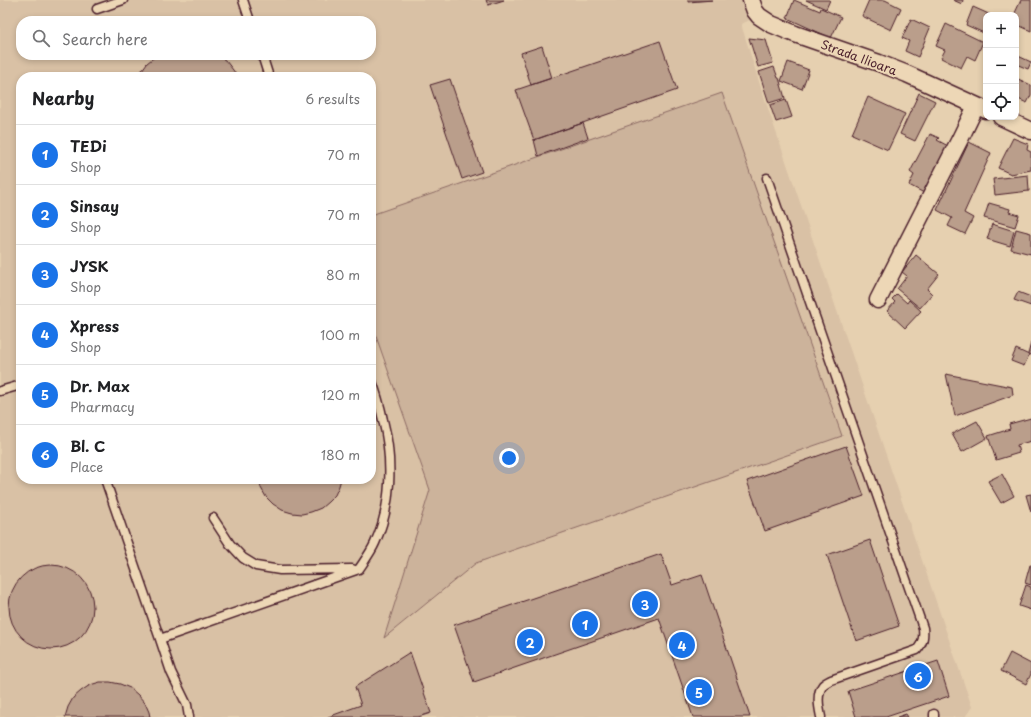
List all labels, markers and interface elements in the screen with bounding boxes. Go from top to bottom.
map controls [983,12,1019,120]
button: + [983,12,1019,48]
search box [16,16,376,60]
icon: search [30,27,52,49]
text: Search here [62,27,148,50]
street label: Strada Ilioara [818,35,900,79]
button: − [983,48,1019,84]
button: locate [983,84,1019,120]
text: Nearby [32,85,94,111]
text: 6 results [305,89,360,108]
text: TEDi [70,134,107,157]
text: 1 [42,145,48,164]
text: 70 m [327,145,360,164]
text: Shop [70,157,101,176]
text: Sinsay [70,194,119,217]
text: 2 [40,205,50,224]
text: 70 m [327,205,360,224]
text: Shop [70,217,101,236]
text: JYSK [70,254,109,277]
text: 3 [41,265,49,284]
text: 80 m [326,265,360,284]
text: Shop [70,277,101,296]
text: Xpress [70,314,119,337]
text: 4 [41,325,49,344]
text: 100 m [320,325,360,344]
text: Shop [70,337,101,356]
text: Dr. Max [70,374,130,397]
text: 5 [41,385,49,404]
text: 120 m [321,385,360,404]
text: Pharmacy [70,397,135,416]
text: Bl. C [70,434,105,457]
text: 6 [40,445,50,464]
text: 180 m [321,445,360,464]
your location [499,448,519,468]
text: Place [70,457,103,476]
pin: 3 [632,589,658,619]
pin: 1 [572,609,598,639]
pin: 2 [517,627,543,657]
pin: 4 [669,630,695,660]
pin: 6 [905,661,931,691]
pin: 5 [686,677,712,707]

